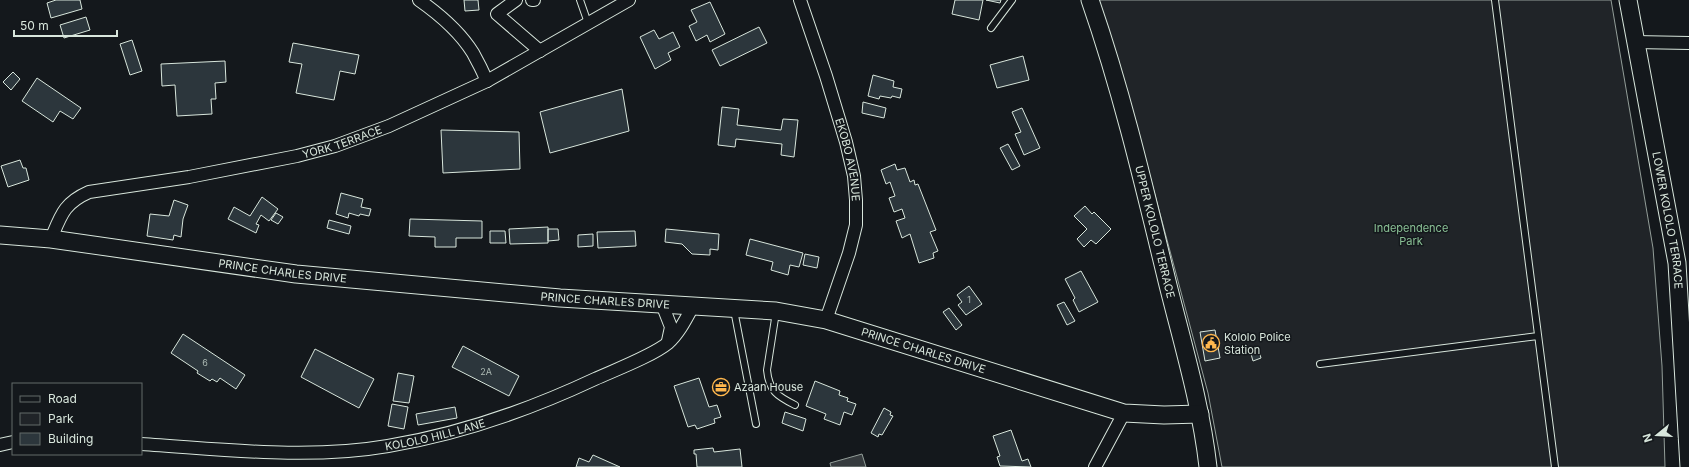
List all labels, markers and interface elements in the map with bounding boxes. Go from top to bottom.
scale bar [14,12,117,38]
text: 50 m [20,18,49,33]
street label: EKOBO AVENUE [832,116,863,202]
street label: YORK TERRACE [301,122,384,161]
street label: LOWER KOLOLO TERRACE [1649,151,1686,289]
street label: UPPER KOLOLO TERRACE [1132,164,1178,300]
park label: Independence Park [1374,221,1448,248]
street label: PRINCE CHARLES DRIVE [217,256,347,286]
street label: PRINCE CHARLES DRIVE [540,289,670,312]
house number: 1 [967,294,971,305]
street label: PRINCE CHARLES DRIVE [860,324,987,376]
place label: Kololo Police Station [1224,330,1291,357]
public building icon: Kololo Police Station [1201,333,1221,353]
house number: 6 [202,357,208,368]
house number: 2A [480,366,492,377]
office icon: Azaan House [711,377,731,397]
place label: Azaan House [734,380,803,394]
legend [12,383,142,455]
text: Road [48,391,77,406]
text: Park [48,411,74,426]
north arrow [1637,415,1677,455]
street label: KOLOLO HILL LANE [384,416,487,453]
text: Building [48,431,93,446]
text: N [1640,432,1655,444]

